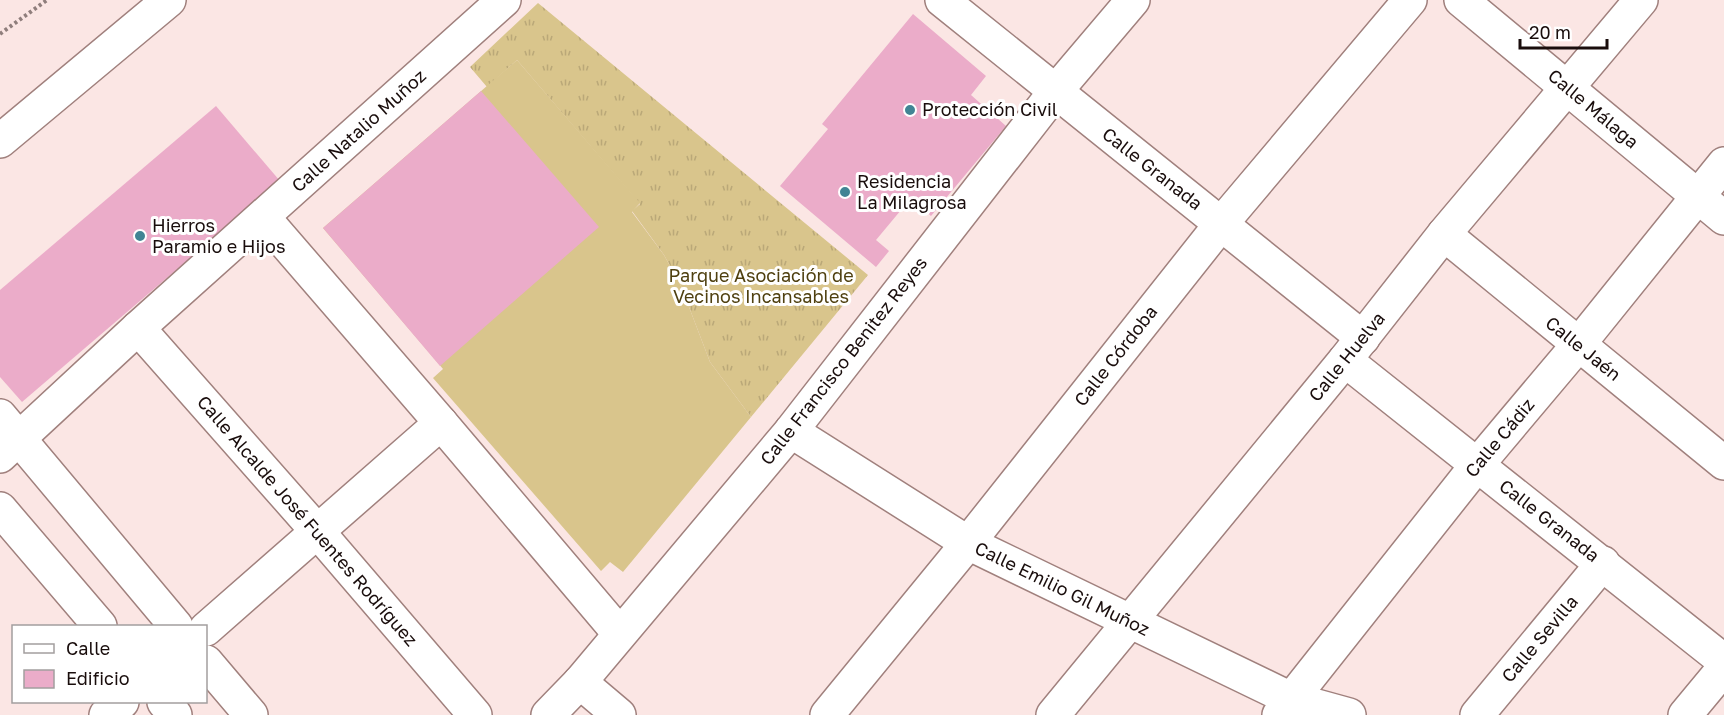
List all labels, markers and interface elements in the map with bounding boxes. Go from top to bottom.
scale bar [1520,12,1607,50]
text: 20 m [1529,21,1571,43]
street label: Calle Natalio Muñoz [287,64,430,196]
street label: Calle Málaga [1544,64,1643,153]
place label: Protección Civil [922,98,1058,120]
marker: Protección Civil [903,103,917,117]
street label: Calle Granada [1098,122,1207,214]
place label: Residencia La Milagrosa [857,170,967,213]
marker: Residencia La Milagrosa [838,185,852,199]
place label: Hierros Paramio e Hijos [152,214,285,257]
marker: Hierros Paramio e Hijos [133,229,147,243]
street label: Calle Francisco Benitez Reyes [755,252,931,469]
park label: Parque Asociación de Vecinos Incansables [668,264,854,307]
street label: Calle Córdoba [1069,301,1161,410]
street label: Calle Huelva [1303,307,1389,406]
street label: Calle Jaén [1542,311,1626,385]
street label: Calle Alcalde José Fuentes Rodríguez [193,391,423,650]
street label: Calle Cádiz [1460,393,1539,481]
street label: Calle Granada [1495,474,1604,566]
street label: Calle Emilio Gil Muñoz [972,536,1153,640]
street label: Calle Sevilla [1496,590,1582,686]
legend [12,625,207,703]
text: Calle [66,637,110,659]
text: Edificio [66,667,130,689]

